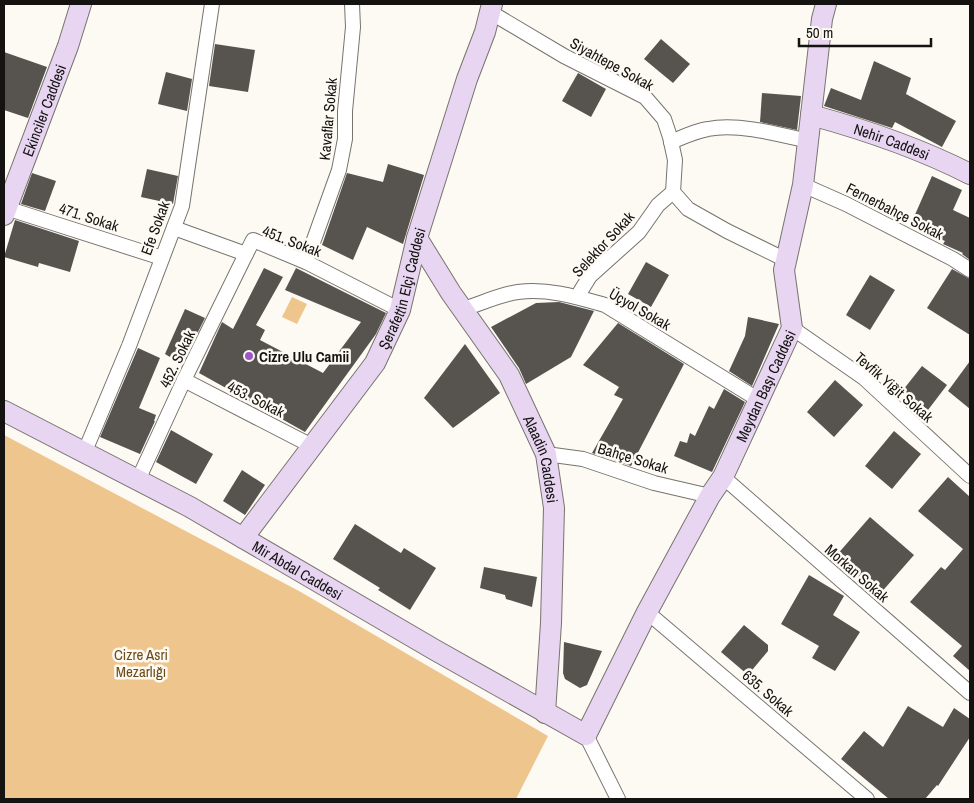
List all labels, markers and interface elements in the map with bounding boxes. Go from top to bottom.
scale bar [799,15,932,47]
text: 50 m [806,22,833,43]
street label: Siyahtepe Sokak [566,32,658,96]
street label: Ekinciler Caddesi [17,61,71,159]
street label: Kavaflar Sokak [314,76,342,161]
street label: Nehir Caddesi [851,118,933,165]
street label: Fernerbahçe Sokak [843,177,948,245]
street label: Efe Sokak [136,197,175,258]
street label: 471. Sokak [56,198,122,237]
street label: Selektor Sokak [567,206,639,281]
street label: 451. Sokak [260,220,325,262]
street label: Şerafettin Elçi Caddesi [373,225,430,353]
street label: Üçyol Sokak [605,283,676,336]
street label: 452. Sokak [154,326,200,391]
street label: Meydan Başı Caddesi [730,327,800,445]
place label: Cizre Ulu Camii [259,346,349,367]
street label: Tevfik Yiğit Sokak [850,347,938,428]
marker: Cizre Ulu Camii [243,350,255,362]
street label: 453. Sokak [224,376,289,423]
street label: Alaadin Caddesi [518,411,564,504]
street label: Bahçe Sokak [595,437,672,479]
street label: Mir Abdal Caddesi [249,535,347,604]
street label: Morkan Sokak [820,539,894,607]
park label: Cizre Asri Mezarlığı [114,644,168,682]
street label: 635. Sokak [738,665,799,722]

